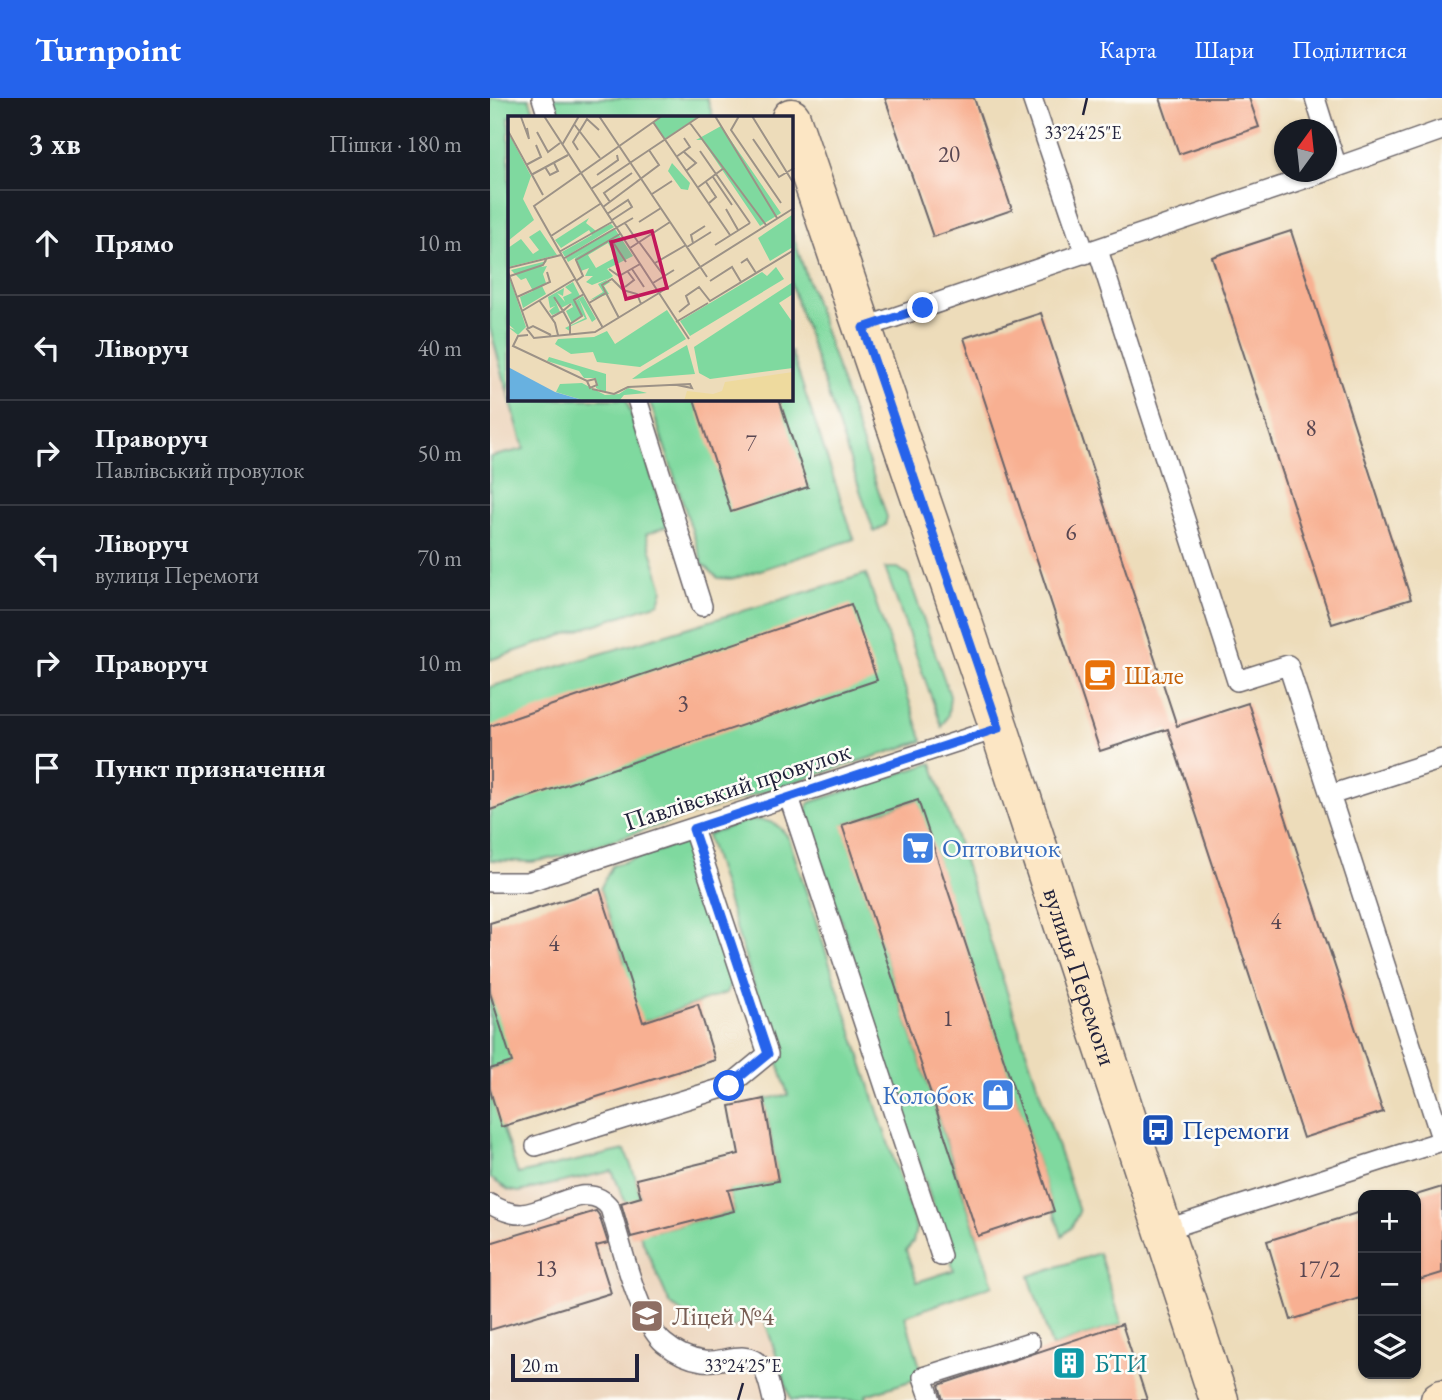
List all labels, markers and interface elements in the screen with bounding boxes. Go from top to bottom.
text: Turnpoint [35,28,181,71]
text: Карта [1099,34,1157,65]
text: Шари [1195,34,1254,65]
text: Поділитися [1292,34,1407,65]
inset map [508,116,793,401]
north arrow [1274,119,1337,182]
text: 33°24'25"E [1045,121,1121,144]
text: 3 хв [28,124,81,163]
text: Пішки · 180 m [329,129,462,159]
house number: 20 [938,139,960,169]
icon: ahead [28,224,66,262]
text: Прямо [95,226,174,260]
text: 10 m [417,228,462,258]
route end [907,292,938,323]
icon: left [28,329,66,367]
text: Ліворуч [95,331,189,365]
text: 40 m [417,333,462,363]
house number: 8 [1305,413,1317,443]
text: Праворуч [95,421,208,455]
house number: 7 [745,428,757,458]
icon: right [28,434,66,472]
text: 50 m [417,438,462,468]
text: Павлівський провулок [95,455,304,485]
house number: 6 [1065,517,1077,547]
text: Ліворуч [95,526,189,560]
icon: left [28,539,66,577]
text: 70 m [417,543,462,573]
text: вулиця Перемоги [95,560,259,590]
icon: right [28,644,66,682]
text: Праворуч [95,646,208,680]
text: 10 m [417,648,462,678]
cafe icon: Шале [1081,656,1119,694]
place label: Шале [1124,658,1184,692]
house number: 3 [677,688,689,718]
street label: Павлівський провулок [619,733,855,839]
icon: arrive [28,749,66,787]
text: Пункт призначення [95,751,326,785]
supermarket icon: Оптовичок [899,829,937,867]
place label: Оптовичок [942,831,1061,865]
street label: вулиця Перемоги [1035,883,1125,1070]
house number: 4 [1270,906,1282,936]
house number: 4 [548,928,560,958]
house number: 1 [942,1003,954,1033]
route start [713,1070,744,1101]
shop icon: Колобок [979,1076,1017,1114]
place label: Колобок [882,1078,975,1112]
bus stop icon: Перемоги [1139,1111,1177,1149]
place label: Перемоги [1182,1113,1290,1147]
map controls [1358,1190,1421,1379]
button: + [1358,1190,1421,1253]
house number: 13 [535,1253,557,1283]
button: − [1358,1253,1421,1316]
house number: 17/2 [1298,1254,1340,1284]
school or university icon: Ліцей №4 [628,1297,666,1335]
place label: Ліцей №4 [672,1299,775,1333]
button: layers [1358,1316,1421,1379]
building icon: БТИ [1050,1344,1088,1382]
place label: БТИ [1094,1346,1147,1380]
scale bar [511,1351,639,1383]
text: 20 m [522,1353,559,1378]
text: 33°24'25"E [705,1354,781,1377]

